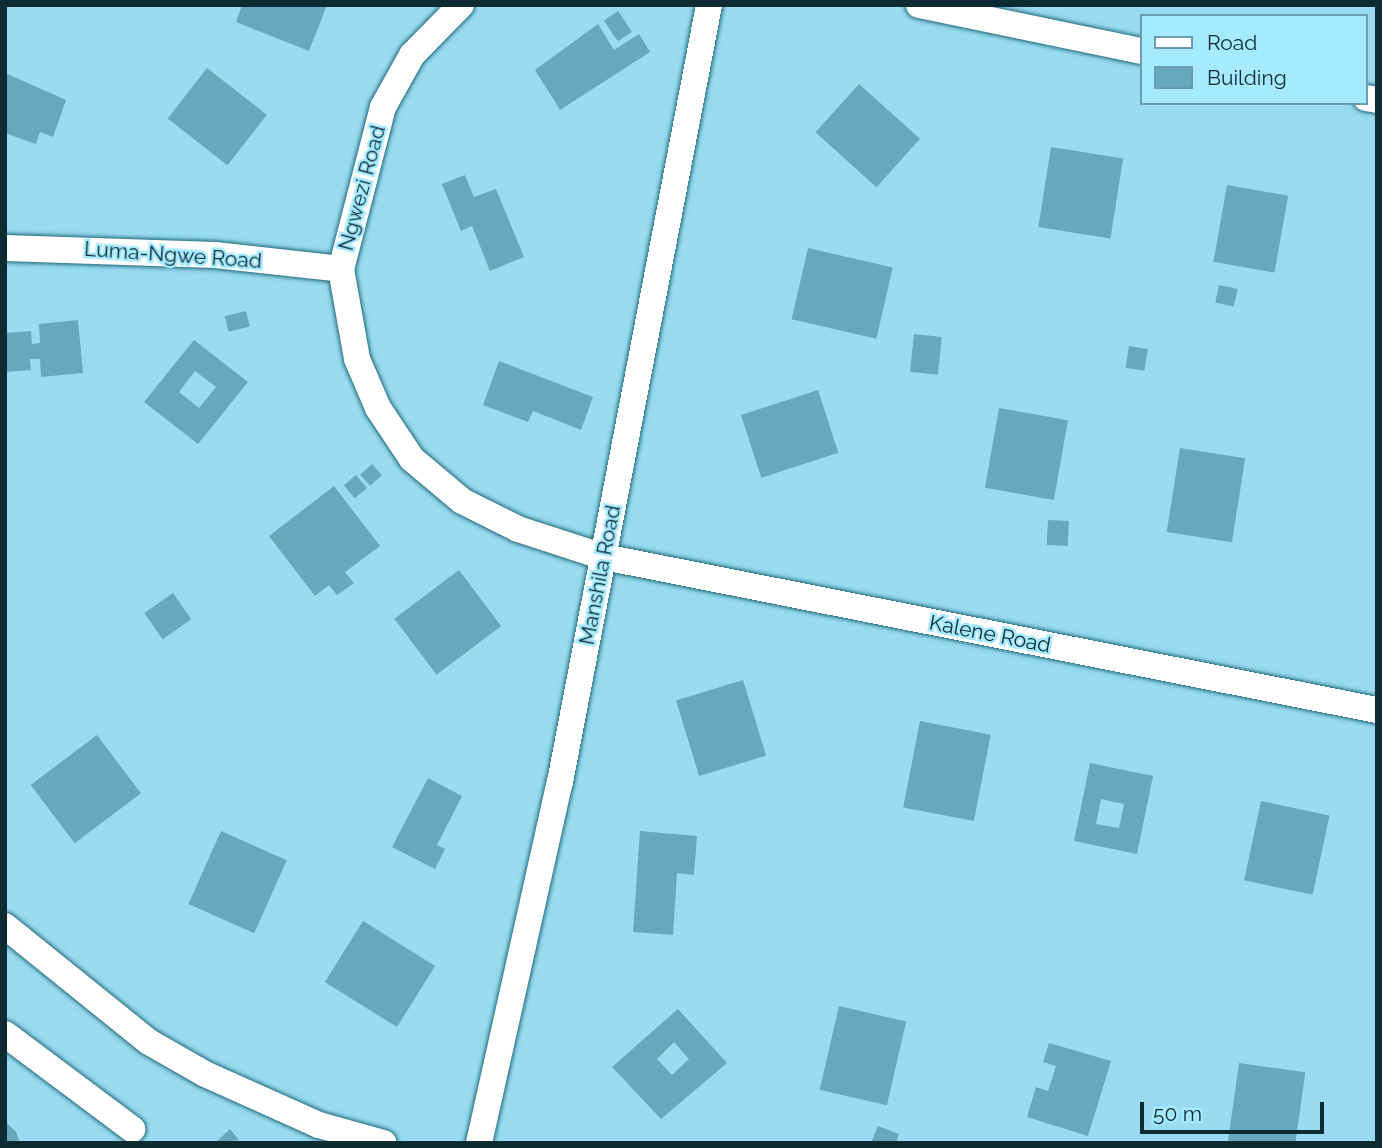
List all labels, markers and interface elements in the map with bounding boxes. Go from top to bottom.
legend [1140,14,1368,105]
text: Road [1207,30,1257,55]
text: Building [1207,65,1287,90]
street label: Ngwezi Road [333,123,391,253]
street label: Luma-Ngwe Road [83,236,263,274]
street label: Manshila Road [574,503,626,647]
street label: Kalene Road [927,610,1053,658]
scale bar [1144,1088,1328,1132]
text: 50 m [1153,1101,1202,1126]

